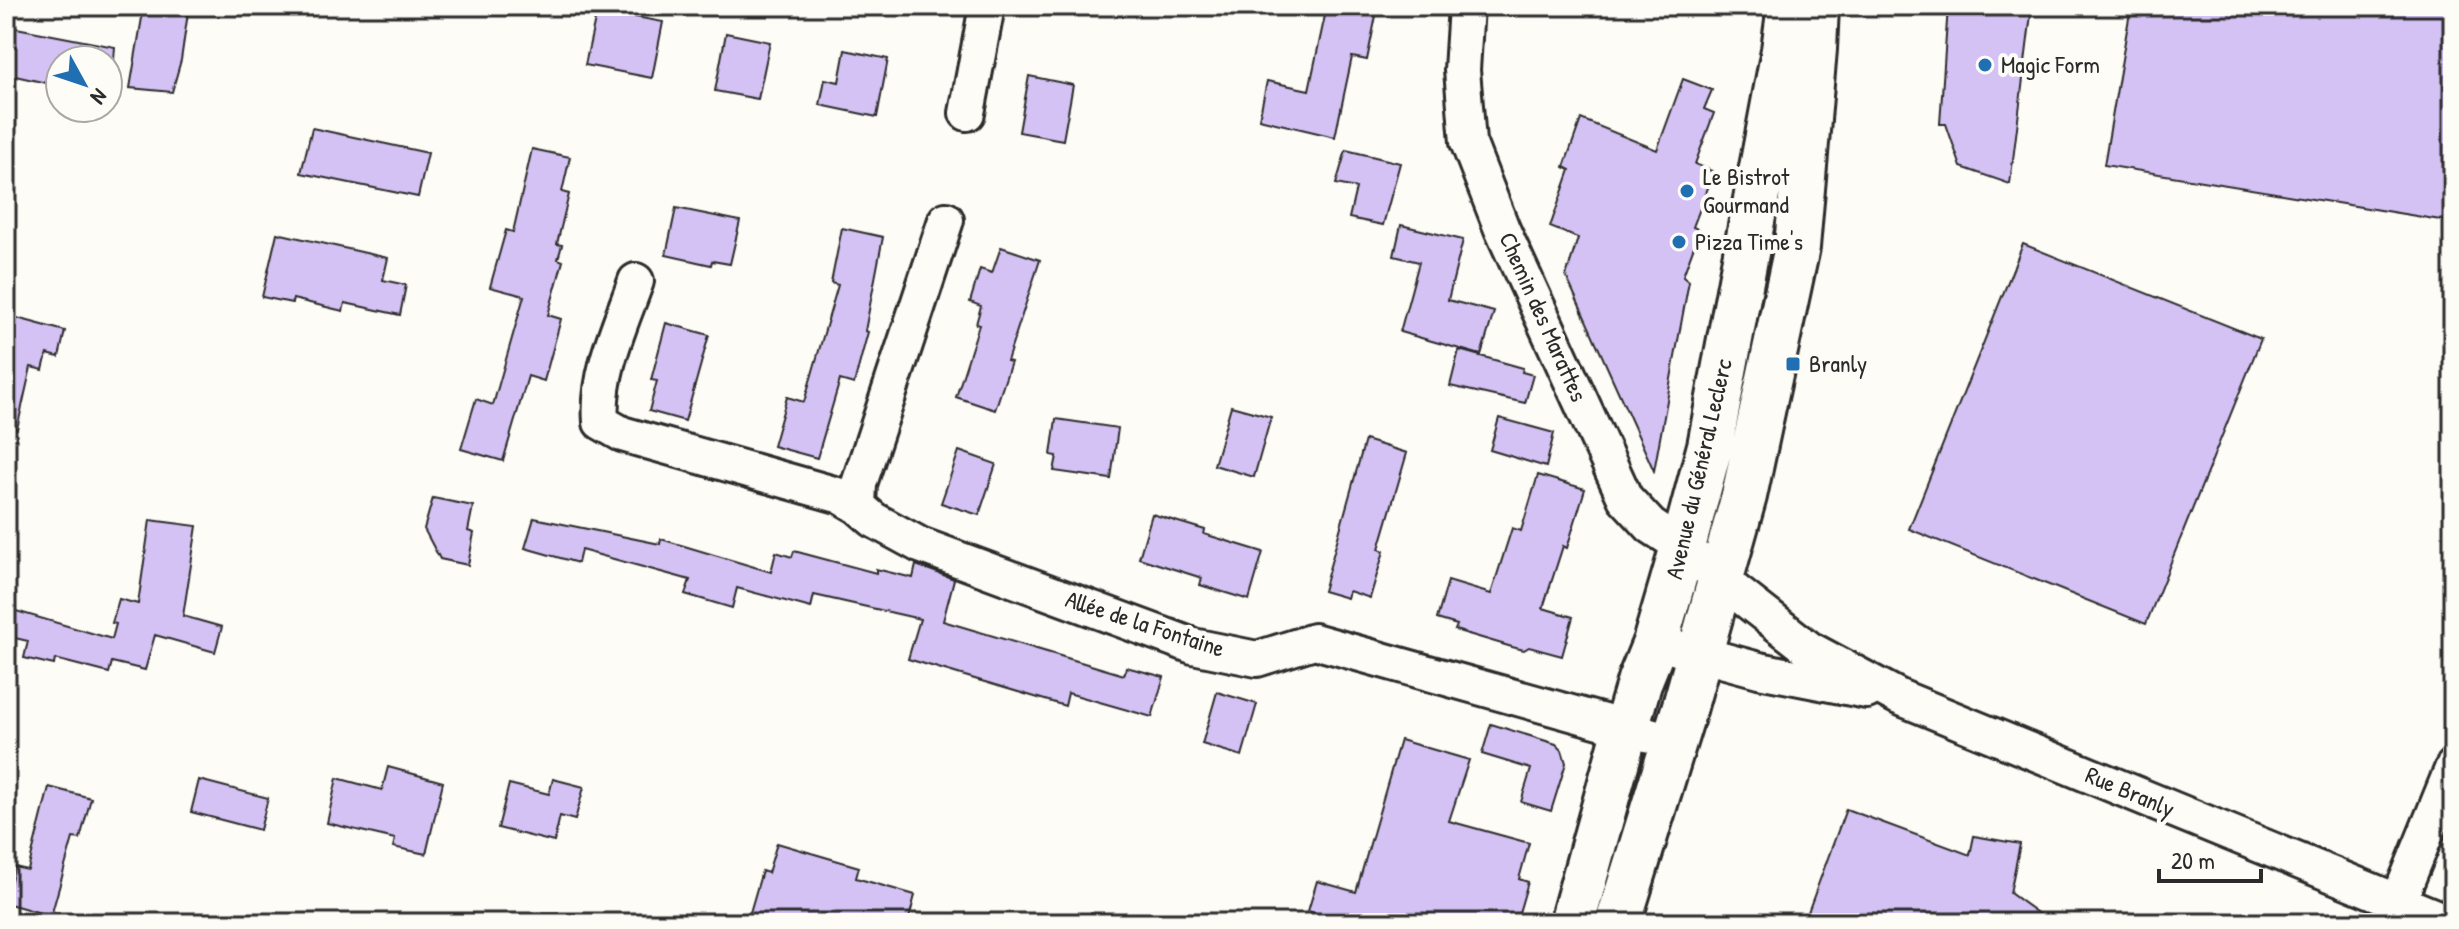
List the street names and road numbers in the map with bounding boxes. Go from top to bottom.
street label: Chemin des Marattes [1492,227,1596,406]
street label: Avenue du Général Leclerc [1657,355,1739,582]
street label: Allée de la Fontaine [1062,582,1229,664]
street label: Rue Branly [2081,758,2180,824]

